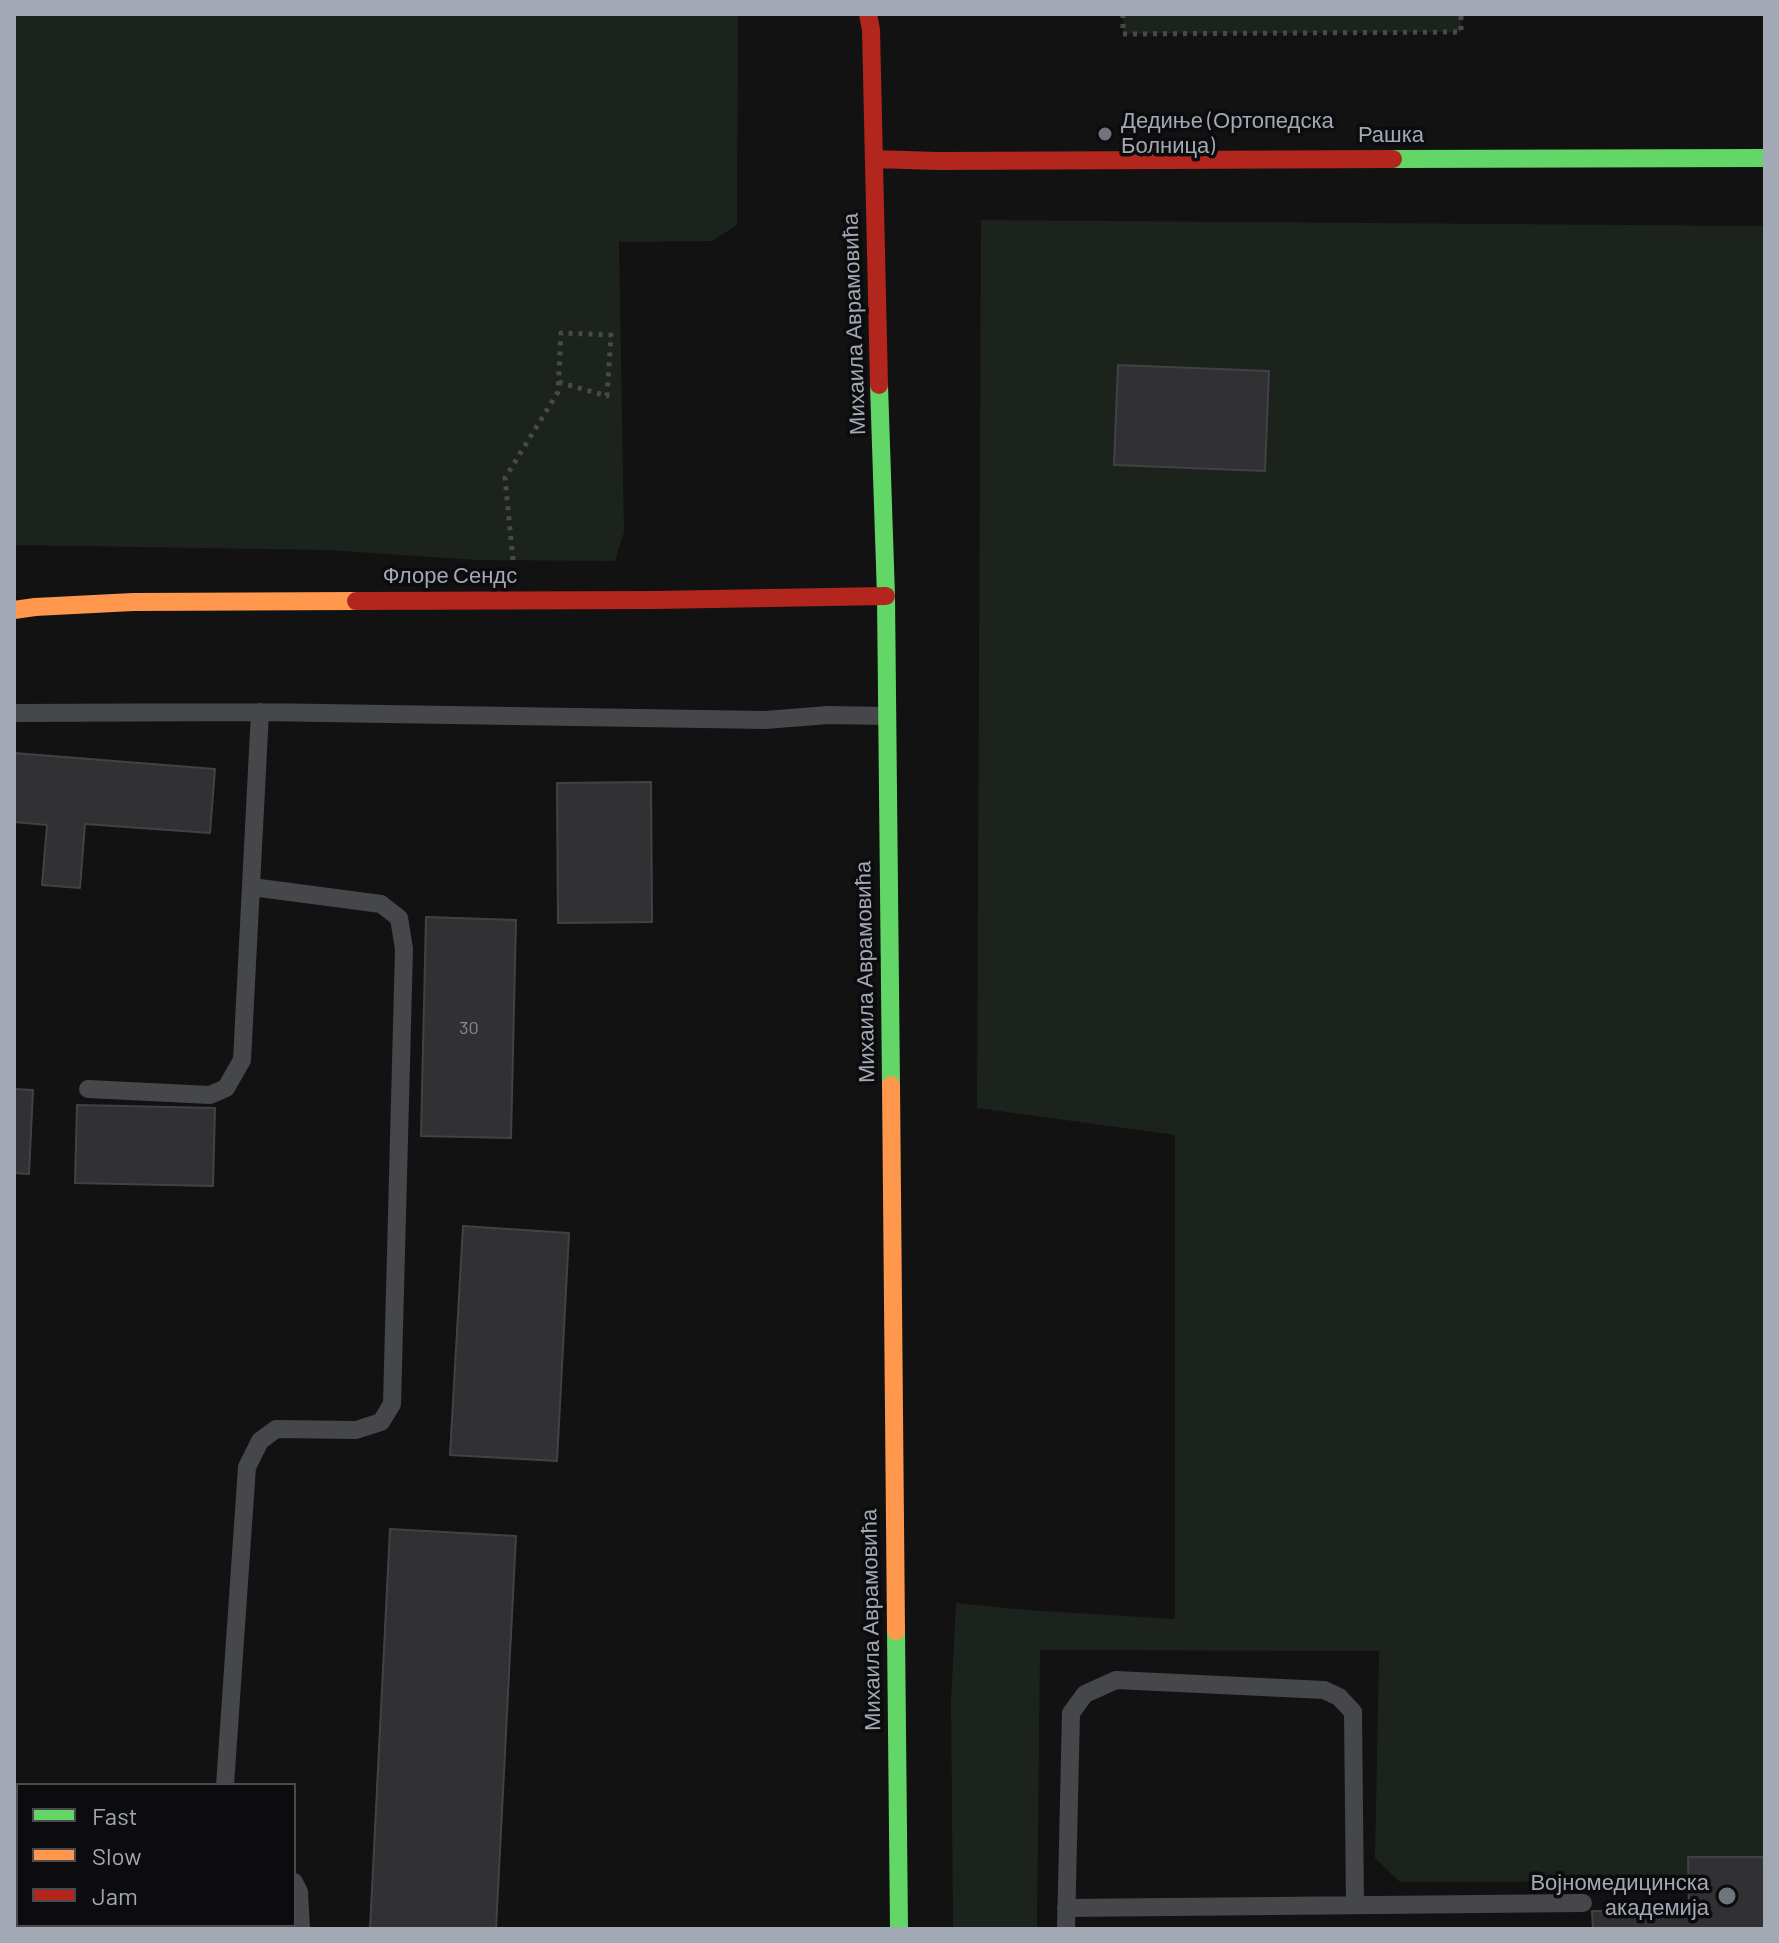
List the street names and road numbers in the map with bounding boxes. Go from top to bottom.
street label: Рашка [1358,122,1424,148]
street label: Михаила Аврамовића [837,213,871,435]
street label: Флоре Сендс [383,563,517,589]
street label: Михаила Аврамовића [850,861,880,1083]
street label: Михаила Аврамовића [856,1509,886,1731]

